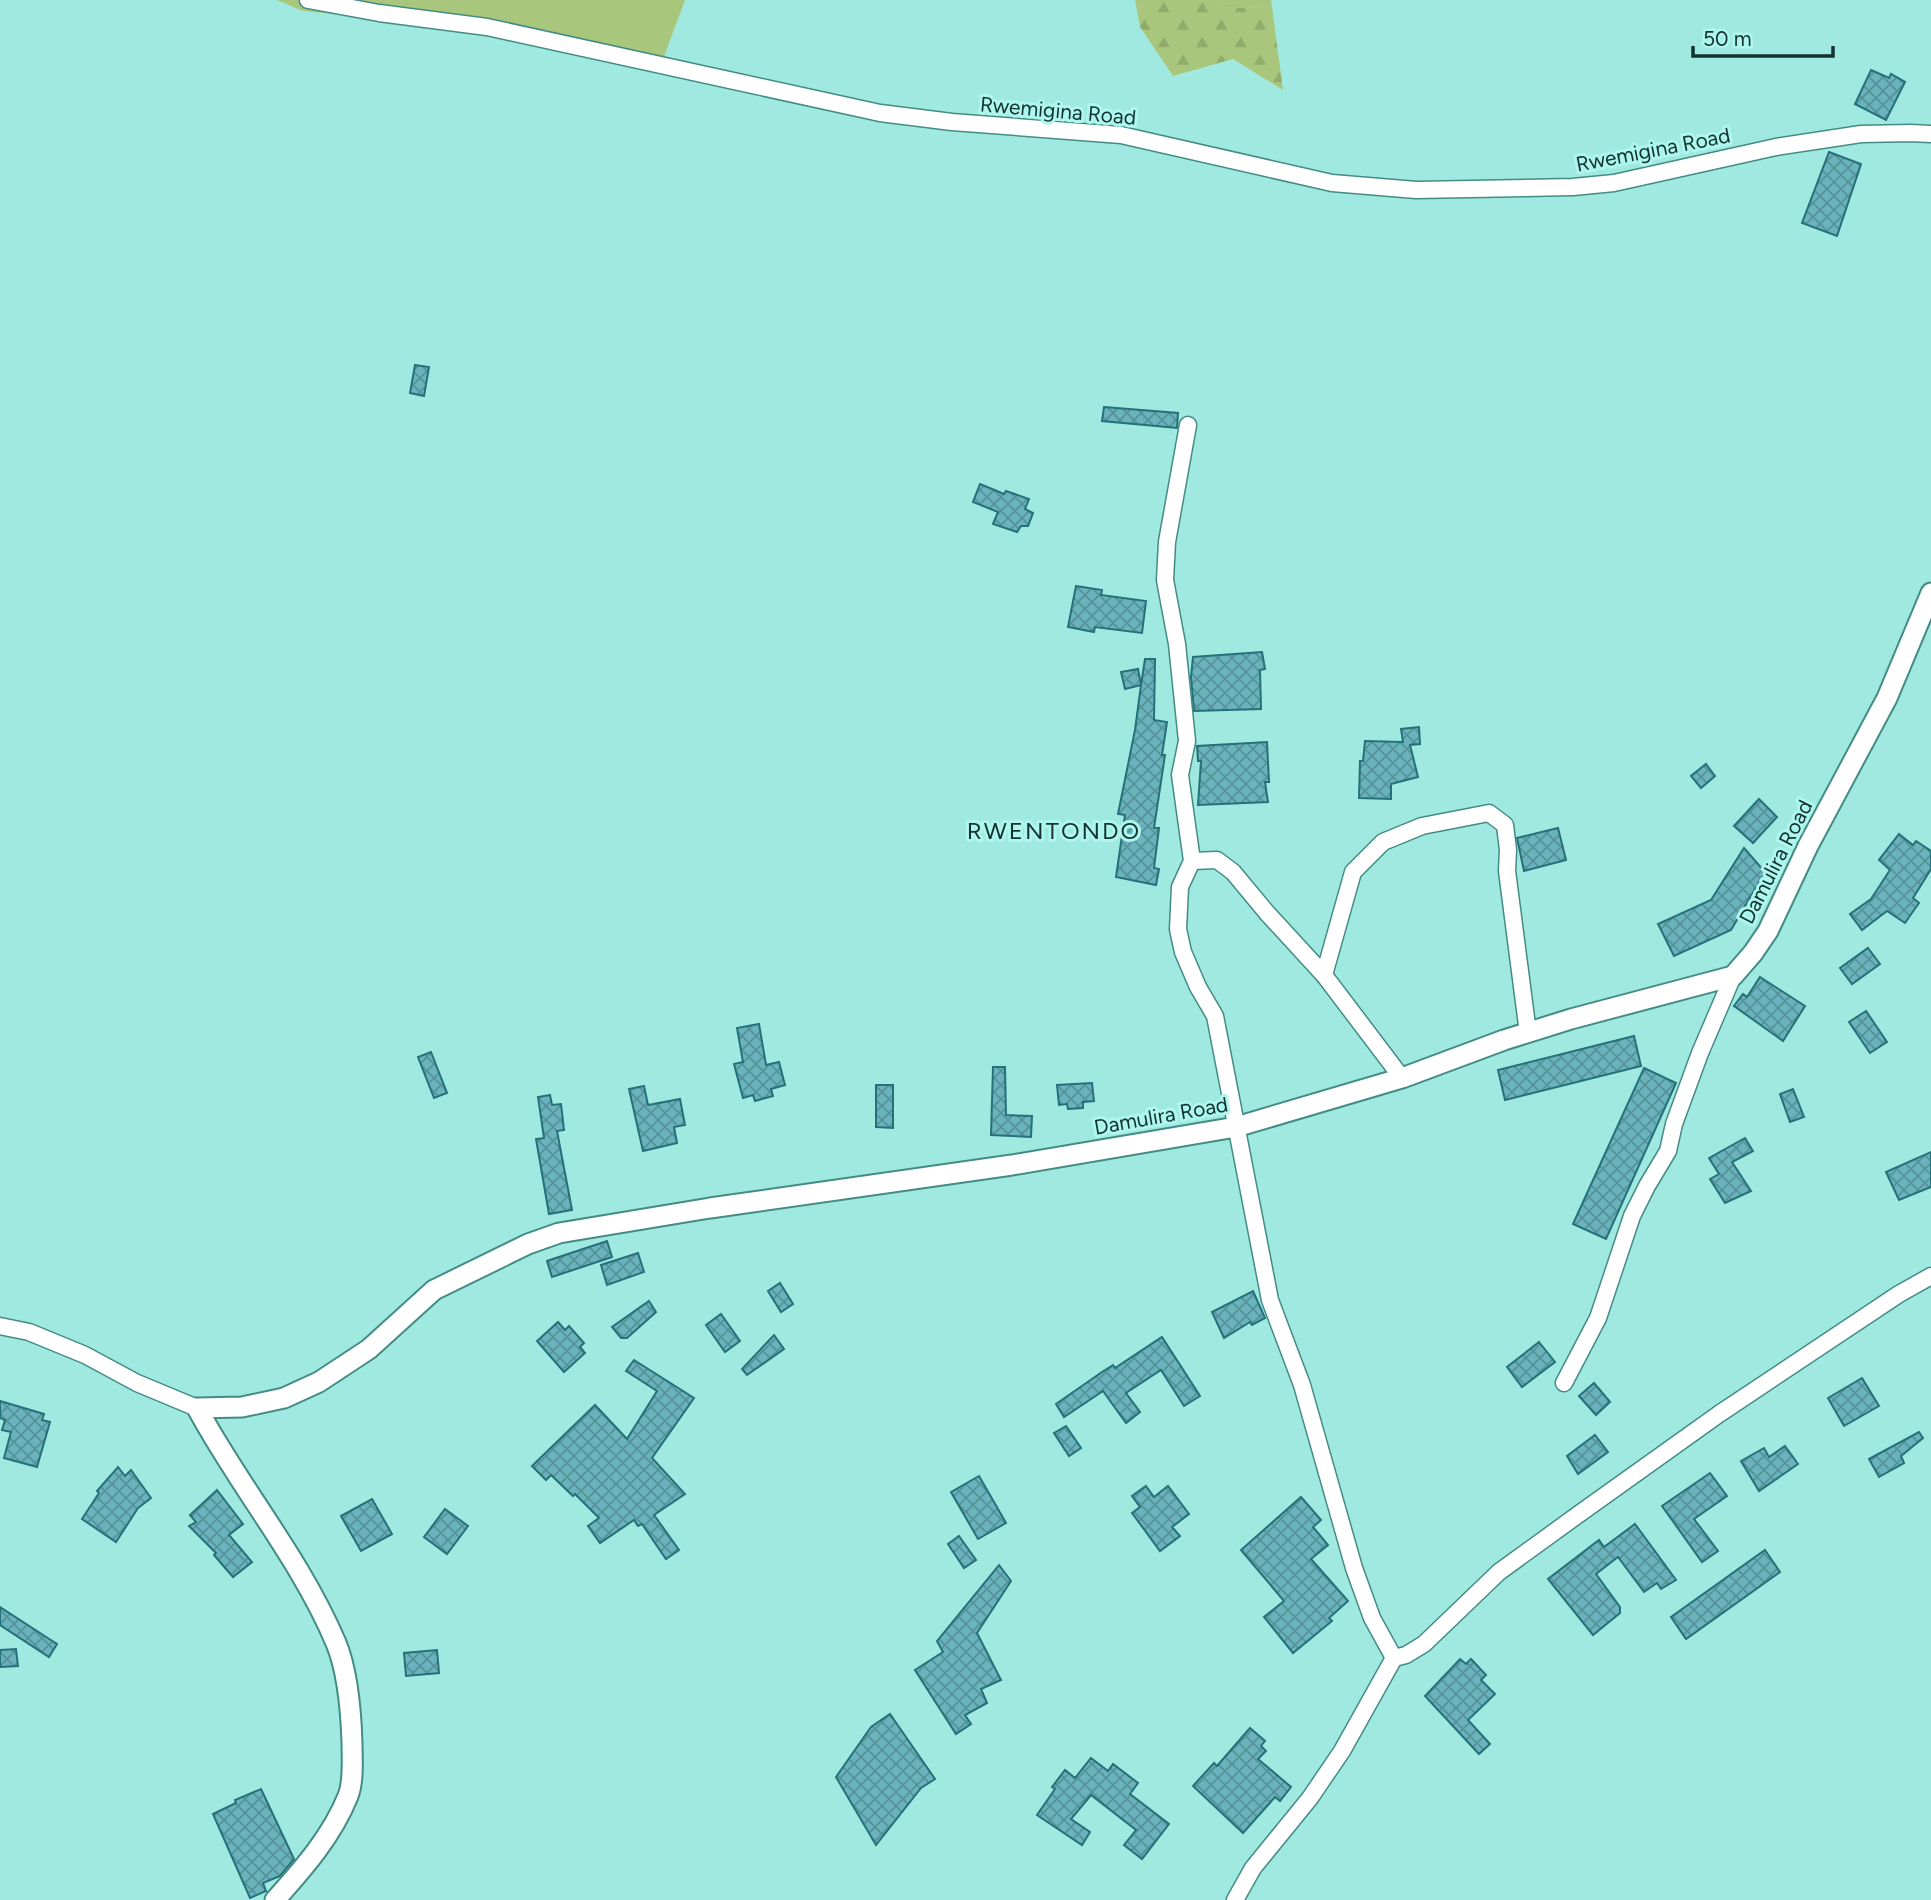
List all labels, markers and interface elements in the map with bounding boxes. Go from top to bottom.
scale bar [1693,14,1833,58]
text: 50 m [1703,26,1752,51]
street label: Rwemigina Road [979,91,1137,130]
street label: Rwemigina Road [1574,122,1732,177]
street label: Damulira Road [1734,796,1817,928]
district label: RWENTONDO [967,816,1141,845]
street label: Damulira Road [1092,1091,1230,1140]

